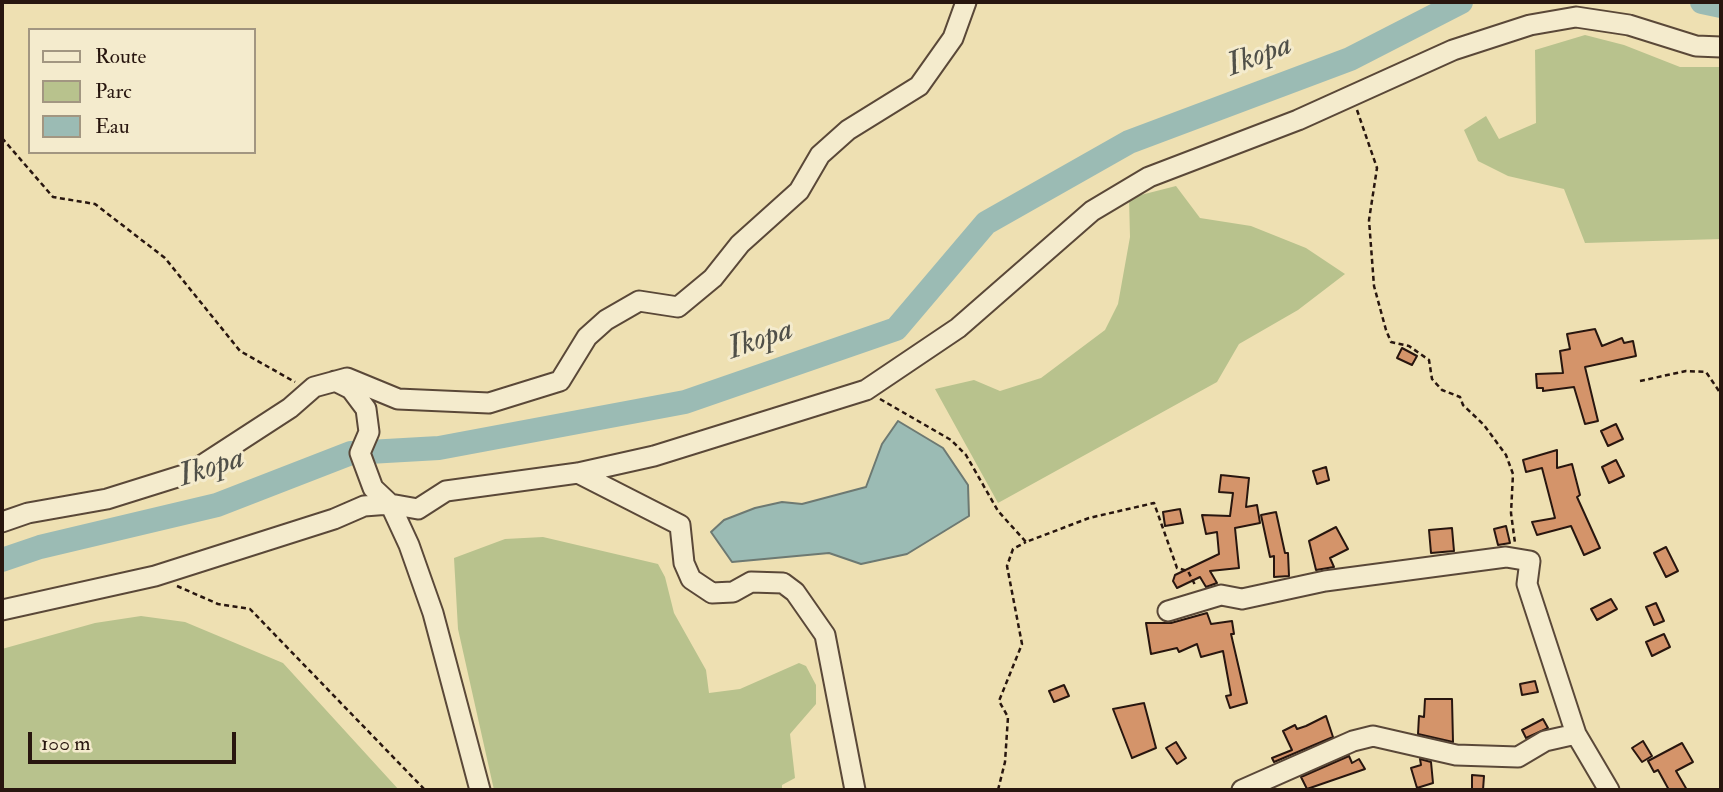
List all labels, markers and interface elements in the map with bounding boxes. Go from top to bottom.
water label: Ikopa [1222,27,1298,87]
legend [28,28,256,154]
text: Route [95,43,146,70]
text: Parc [95,78,132,105]
text: Eau [95,113,130,140]
water label: Ikopa [723,312,799,370]
water label: Ikopa [174,440,250,498]
scale bar [32,718,240,762]
text: 100 m [41,730,91,757]

